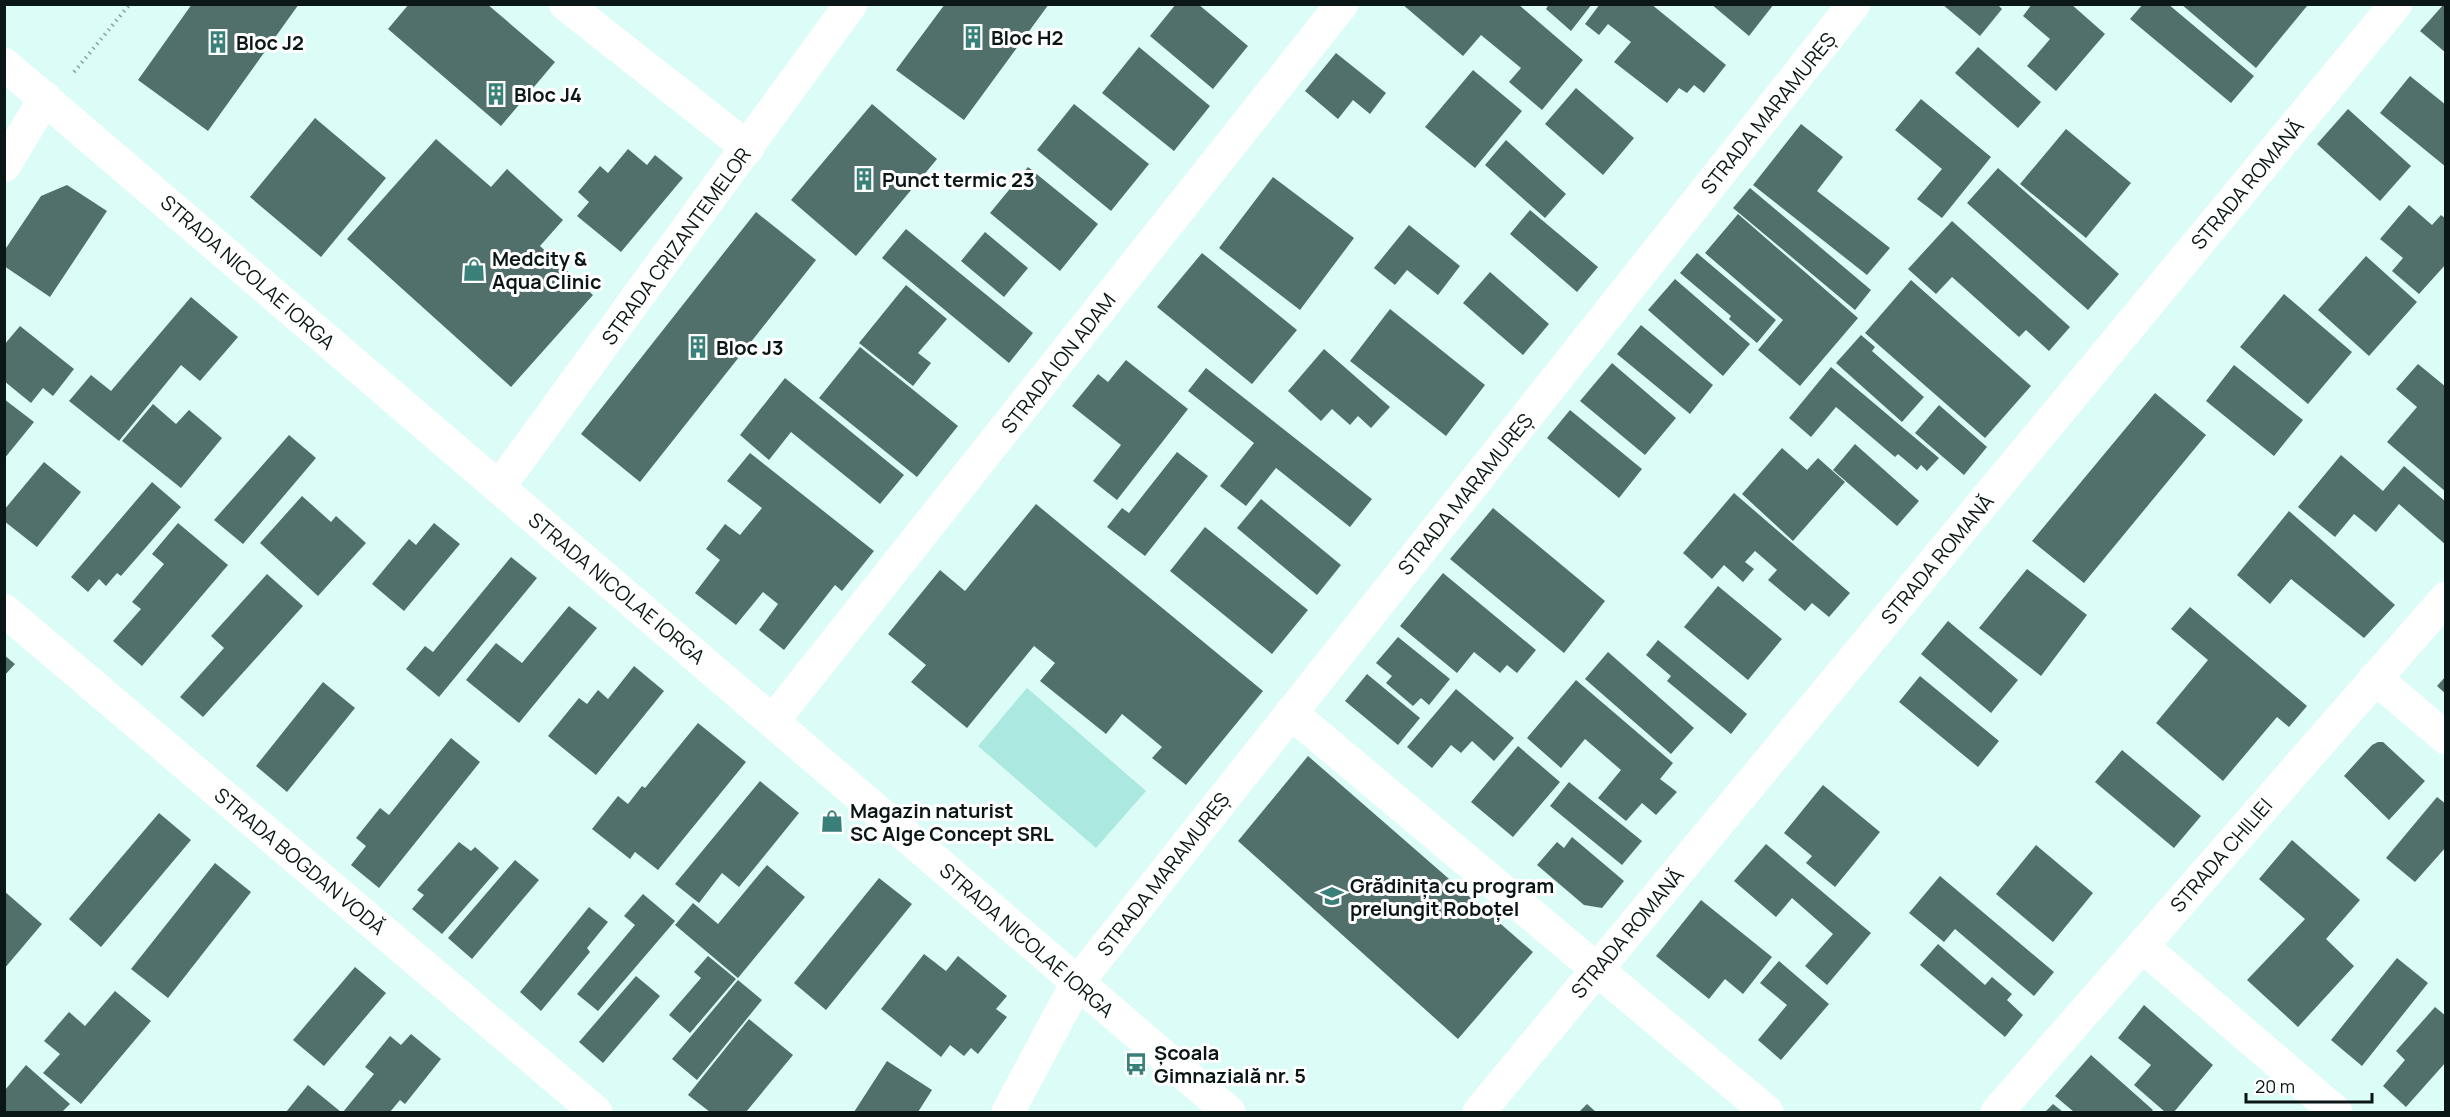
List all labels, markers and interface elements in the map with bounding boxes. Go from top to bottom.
building icon: Bloc H2 [960,24,986,50]
place label: Bloc H2 [991,24,1063,51]
street label: STRADA MARAMUREȘ [1694,27,1842,199]
building icon: Bloc J2 [205,29,231,55]
place label: Bloc J2 [236,29,304,56]
building icon: Bloc J4 [483,81,509,107]
place label: Bloc J4 [514,81,582,108]
street label: STRADA ROMANĂ [2185,113,2310,255]
street label: STRADA CRIZANTEMELOR [595,142,757,350]
building icon: Punct termic 23 [851,166,877,192]
place label: Punct termic 23 [882,166,1035,193]
street label: STRADA NICOLAE IORGA [155,189,341,355]
place label: Medcity & Aqua Clinic [492,245,601,295]
shop icon: Medcity & Aqua Clinic [461,257,487,283]
street label: STRADA ION ADAM [995,287,1121,439]
building icon: Bloc J3 [685,334,711,360]
place label: Bloc J3 [716,334,784,361]
street label: STRADA MARAMUREȘ [1391,408,1539,580]
street label: STRADA ROMANĂ [1875,488,2000,630]
street label: STRADA NICOLAE IORGA [523,506,711,670]
street label: STRADA BOGDAN VODĂ [209,781,391,941]
street label: STRADA MARAMUREȘ [1091,787,1235,961]
street label: STRADA CHILIEI [2164,792,2278,918]
place label: Magazin naturist SC Alge Concept SRL [850,797,1054,847]
shop icon: Magazin naturist SC Alge Concept SRL [819,808,845,834]
street label: STRADA NICOLAE IORGA [934,857,1120,1023]
street label: STRADA ROMANĂ [1565,862,1690,1004]
place label: Grădinița cu program prelungit Roboțel [1350,872,1554,922]
school or university icon: Grădinița cu program prelungit Roboțel [1319,883,1345,909]
place label: Școala Gimnazială nr. 5 [1154,1039,1306,1089]
bus stop icon: Școala Gimnazială nr. 5 [1123,1051,1149,1077]
scale bar [2246,1066,2372,1104]
text: 20 m [2255,1074,2295,1098]

